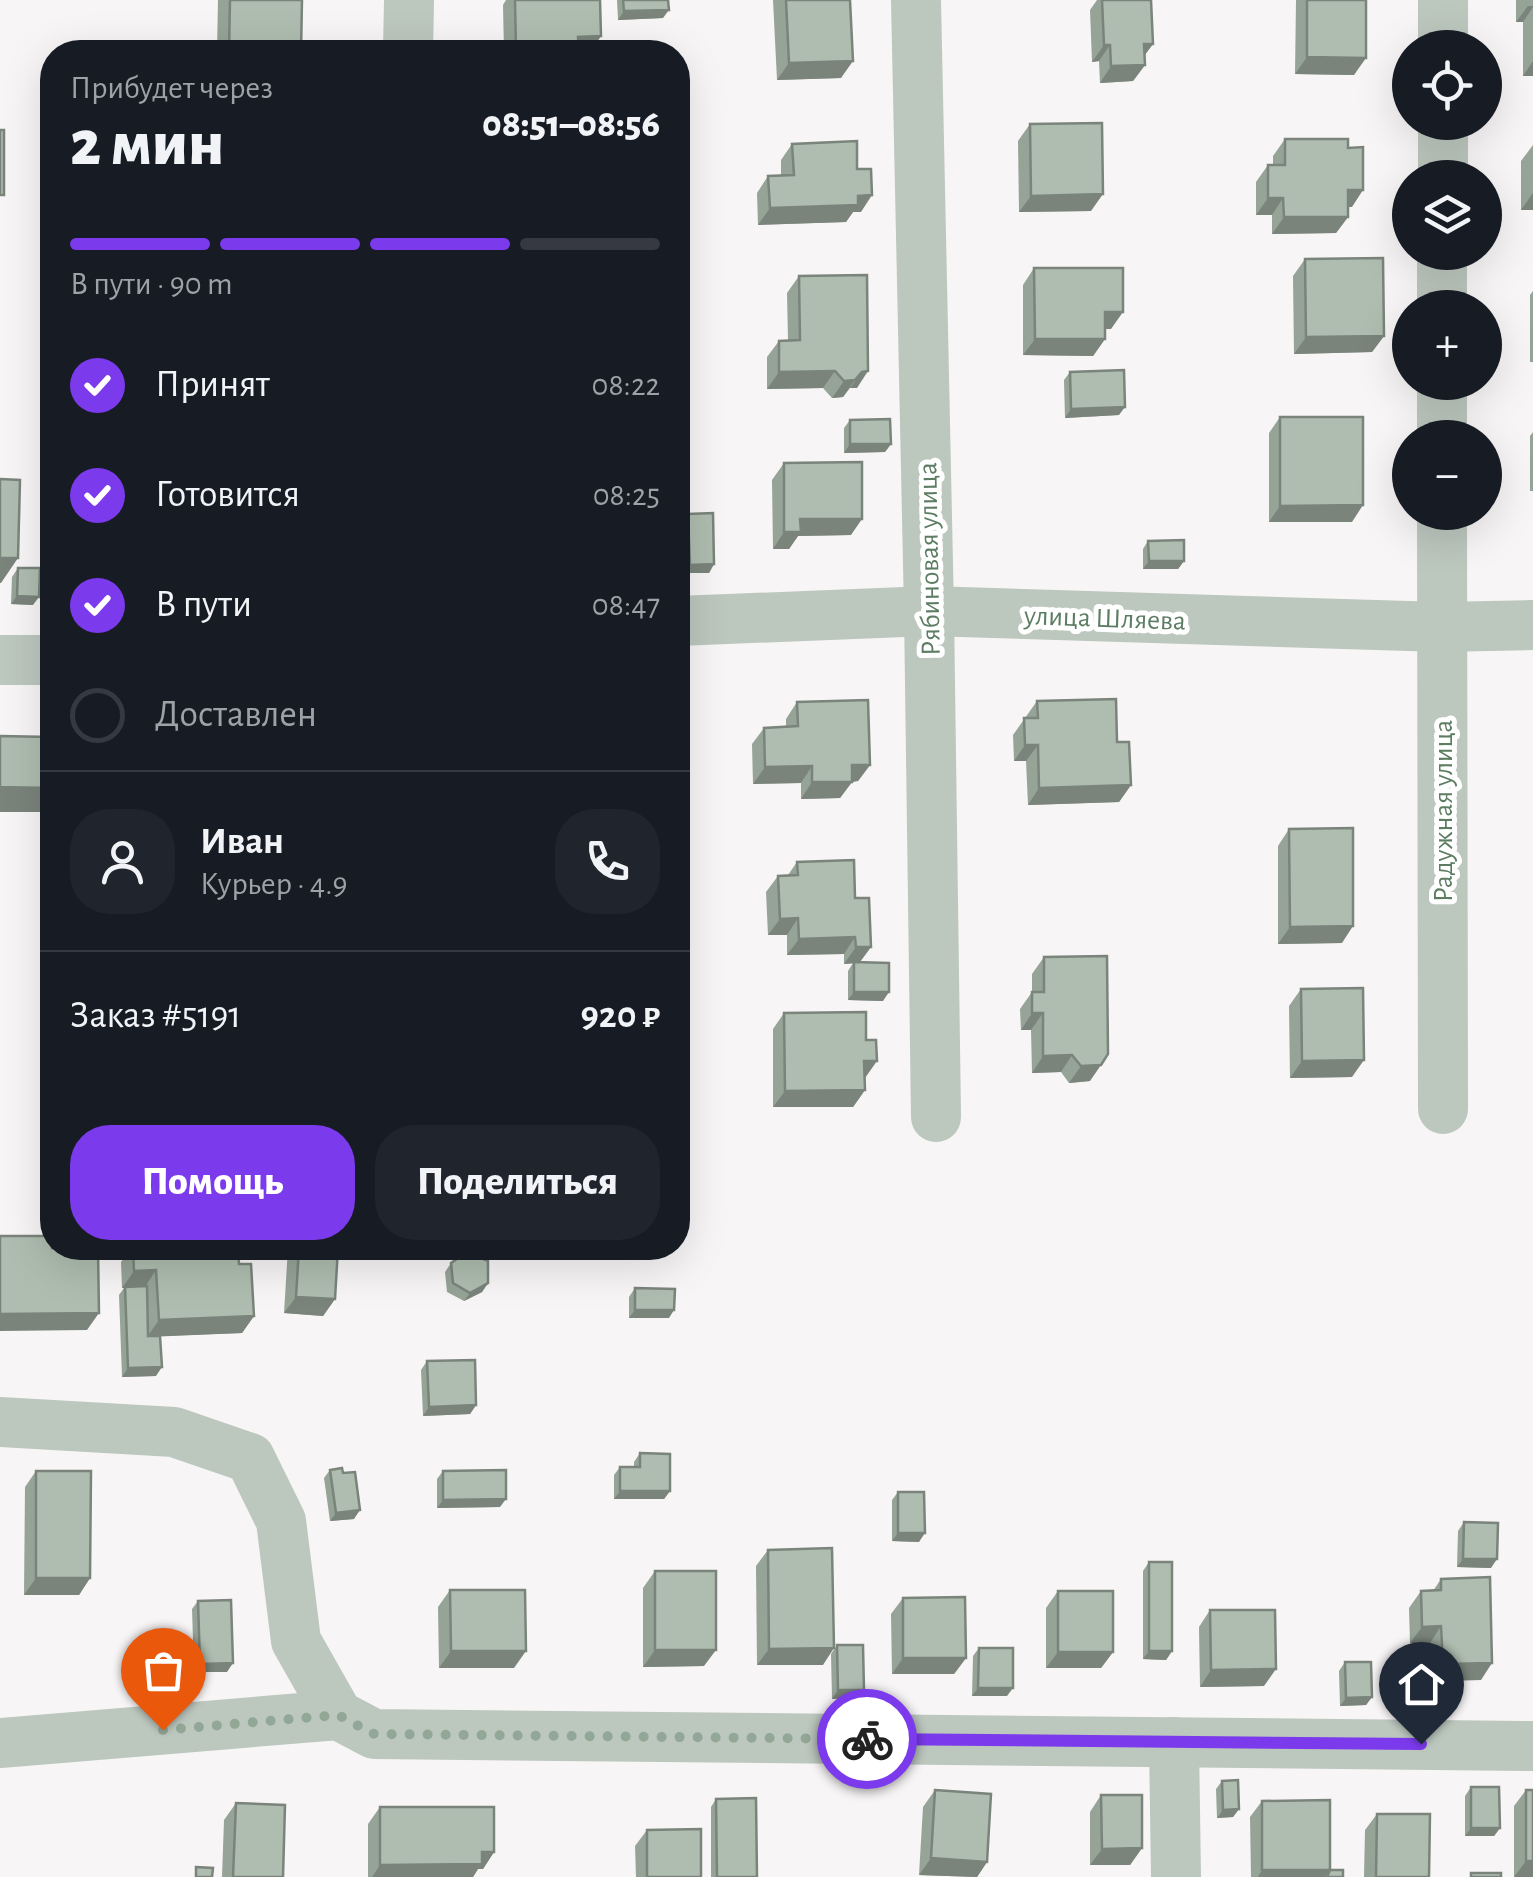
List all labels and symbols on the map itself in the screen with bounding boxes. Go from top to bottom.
street label: Рябиновая улица [914,462,946,656]
street label: улица Шляева [1023,602,1186,636]
street label: Радужная улица [1430,719,1458,902]
pin [121,1628,206,1731]
pin [1379,1642,1464,1745]
courier [817,1689,917,1789]

